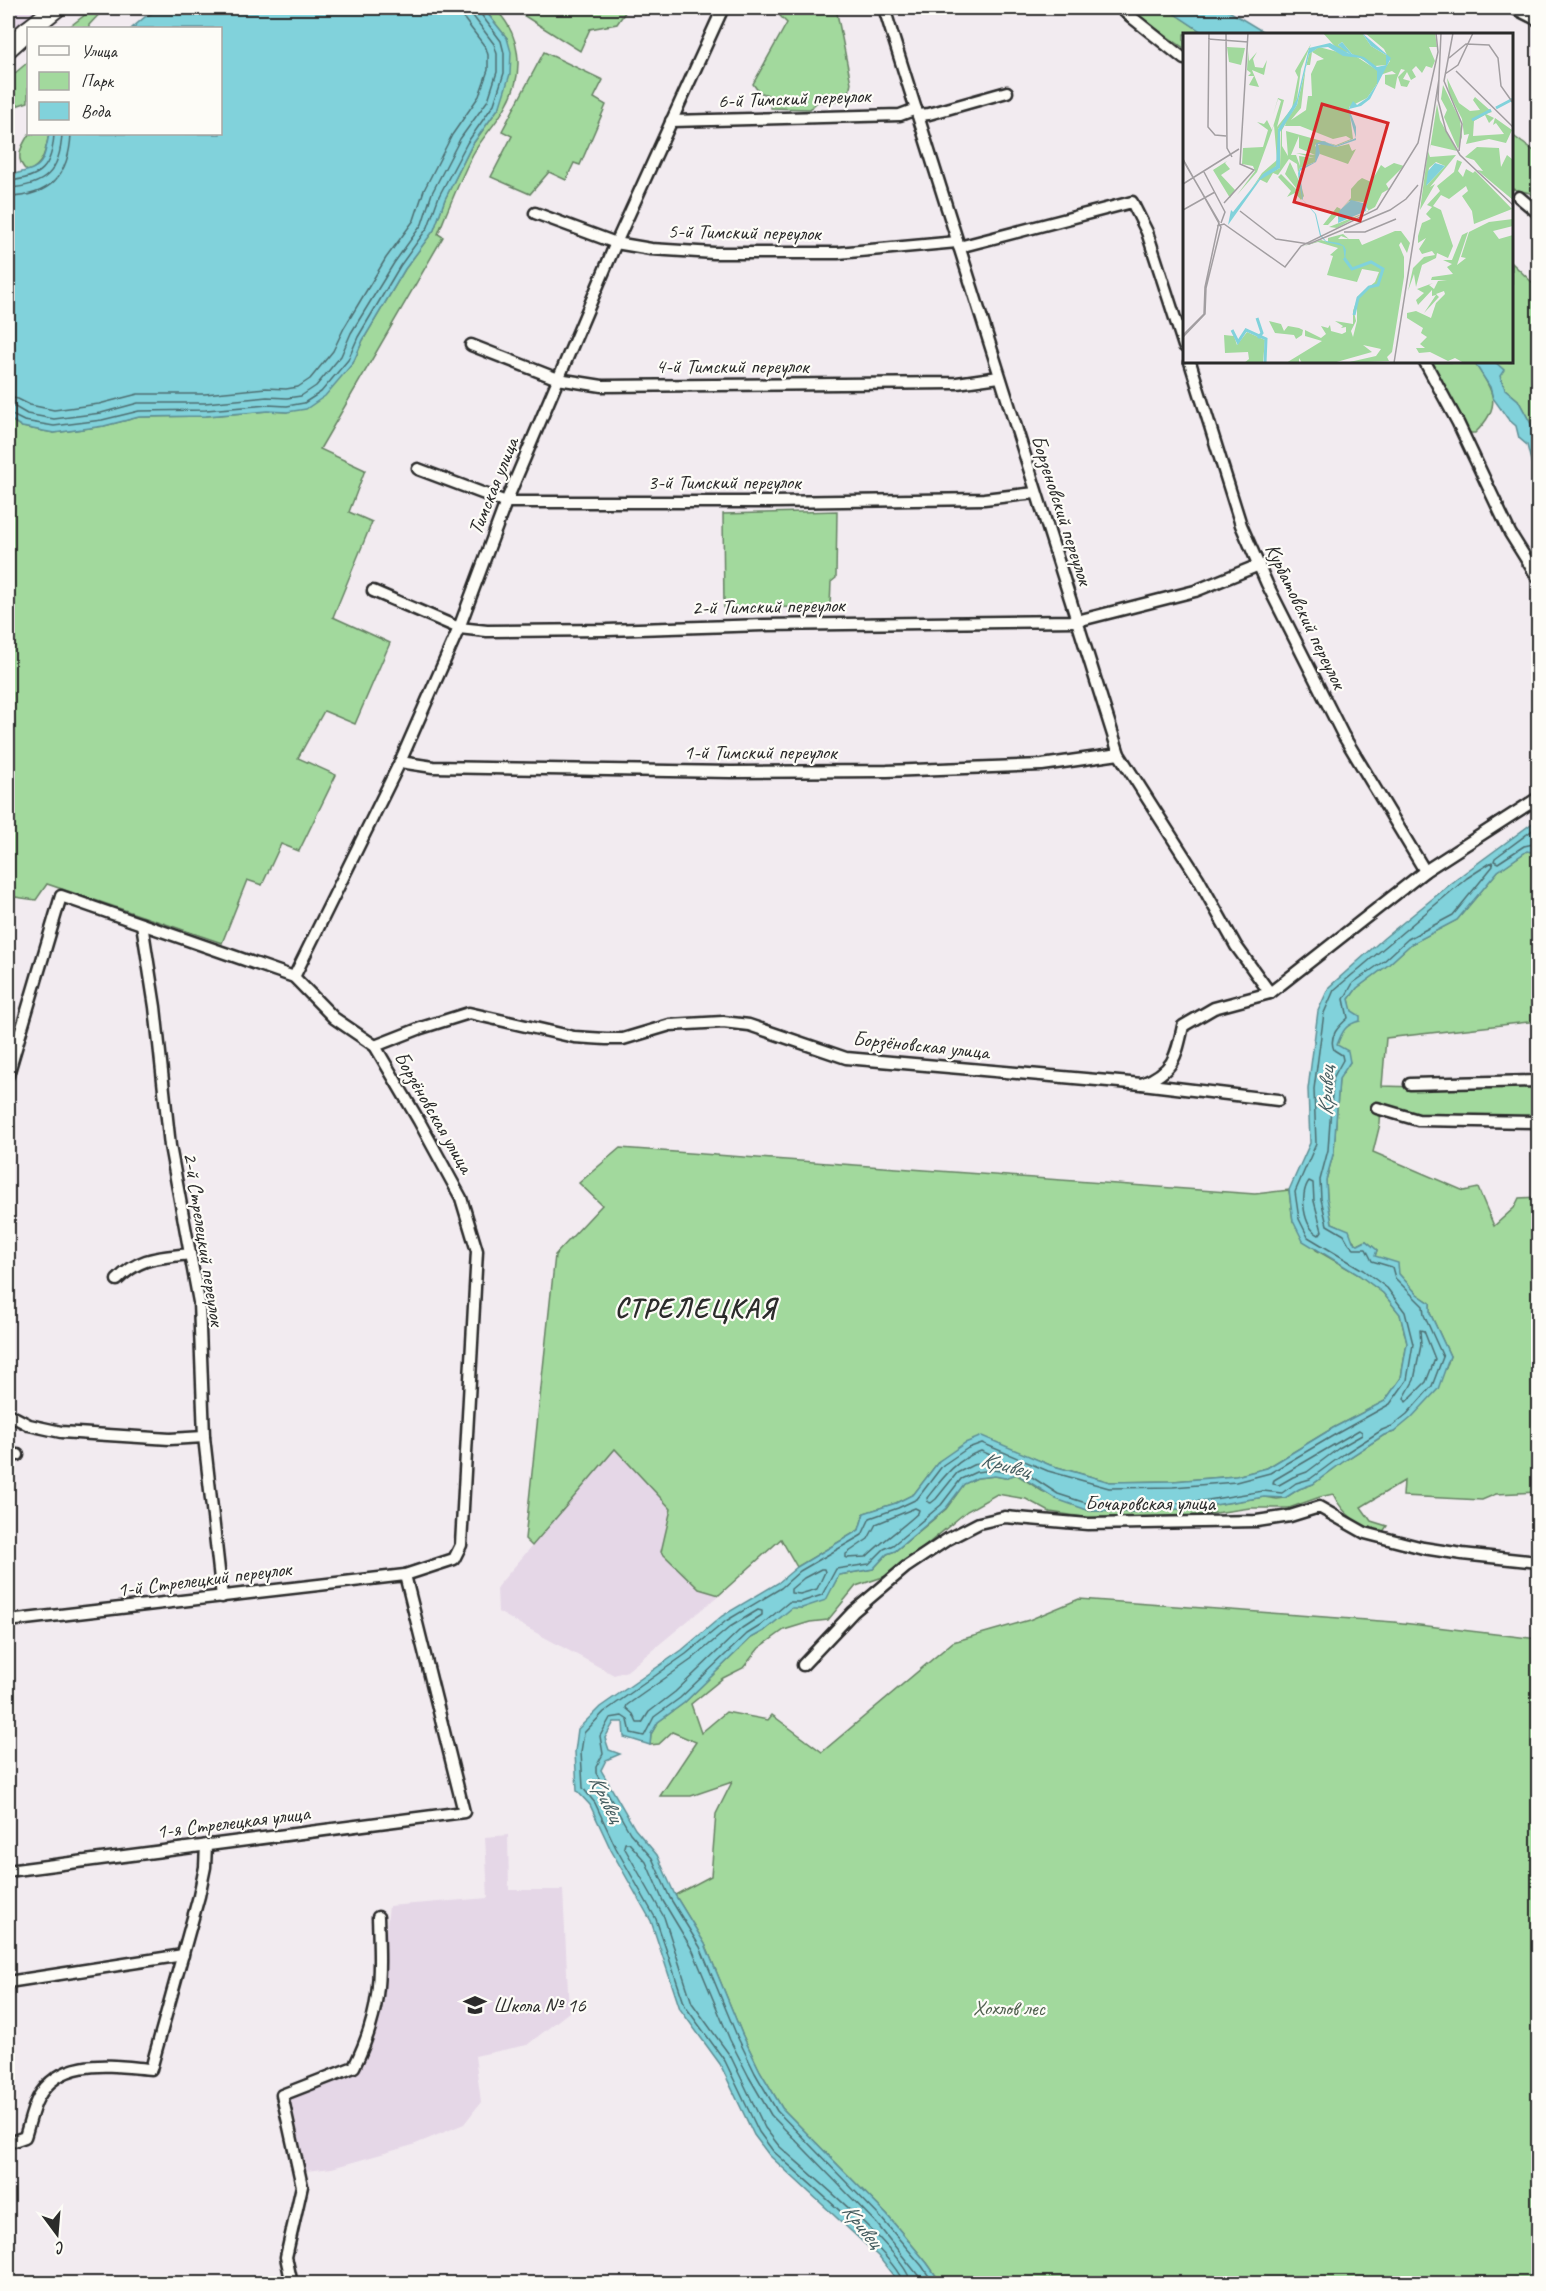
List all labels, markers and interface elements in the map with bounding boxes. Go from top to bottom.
legend [27,27,222,135]
inset map [1183,33,1513,363]
text: Улица [81,40,118,62]
text: Парк [81,70,115,92]
street label: 6-й Тимский переулок [717,82,873,114]
text: Вода [81,100,112,122]
street label: 5-й Тимский переулок [667,218,823,246]
street label: 4-й Тимский переулок [656,353,811,379]
street label: Тимская улица [462,431,525,538]
street label: Борзеновский переулок [1025,432,1099,590]
street label: 3-й Тимский переулок [648,469,803,495]
street label: Курбатовский переулок [1260,539,1353,695]
street label: 2-й Тимский переулок [691,592,847,620]
street label: 1-й Тимский переулок [684,739,839,765]
street label: Борзёновская улица [852,1025,993,1065]
street label: Борзёновская улица [389,1046,481,1180]
water label: Кривец [1311,1064,1341,1116]
street label: 2-й Стрелецкий переулок [177,1150,231,1330]
district label: СТРЕЛЕЦКАЯ [615,1291,780,1325]
water label: Кривец [978,1445,1035,1485]
street label: Бочаровская улица [1085,1490,1217,1516]
street label: 1-й Стрелецкий переулок [115,1555,295,1603]
water label: Кривец [582,1770,631,1829]
street label: 1-я Стрелецкая улица [155,1800,313,1844]
school or university icon: Школа № 16 [462,1992,488,2018]
place label: Школа № 16 [493,1992,586,2018]
park label: Хохлов лес [973,1995,1047,2021]
water label: Кривец [836,2197,890,2255]
north arrow [27,2204,87,2264]
text: С [52,2237,67,2259]

